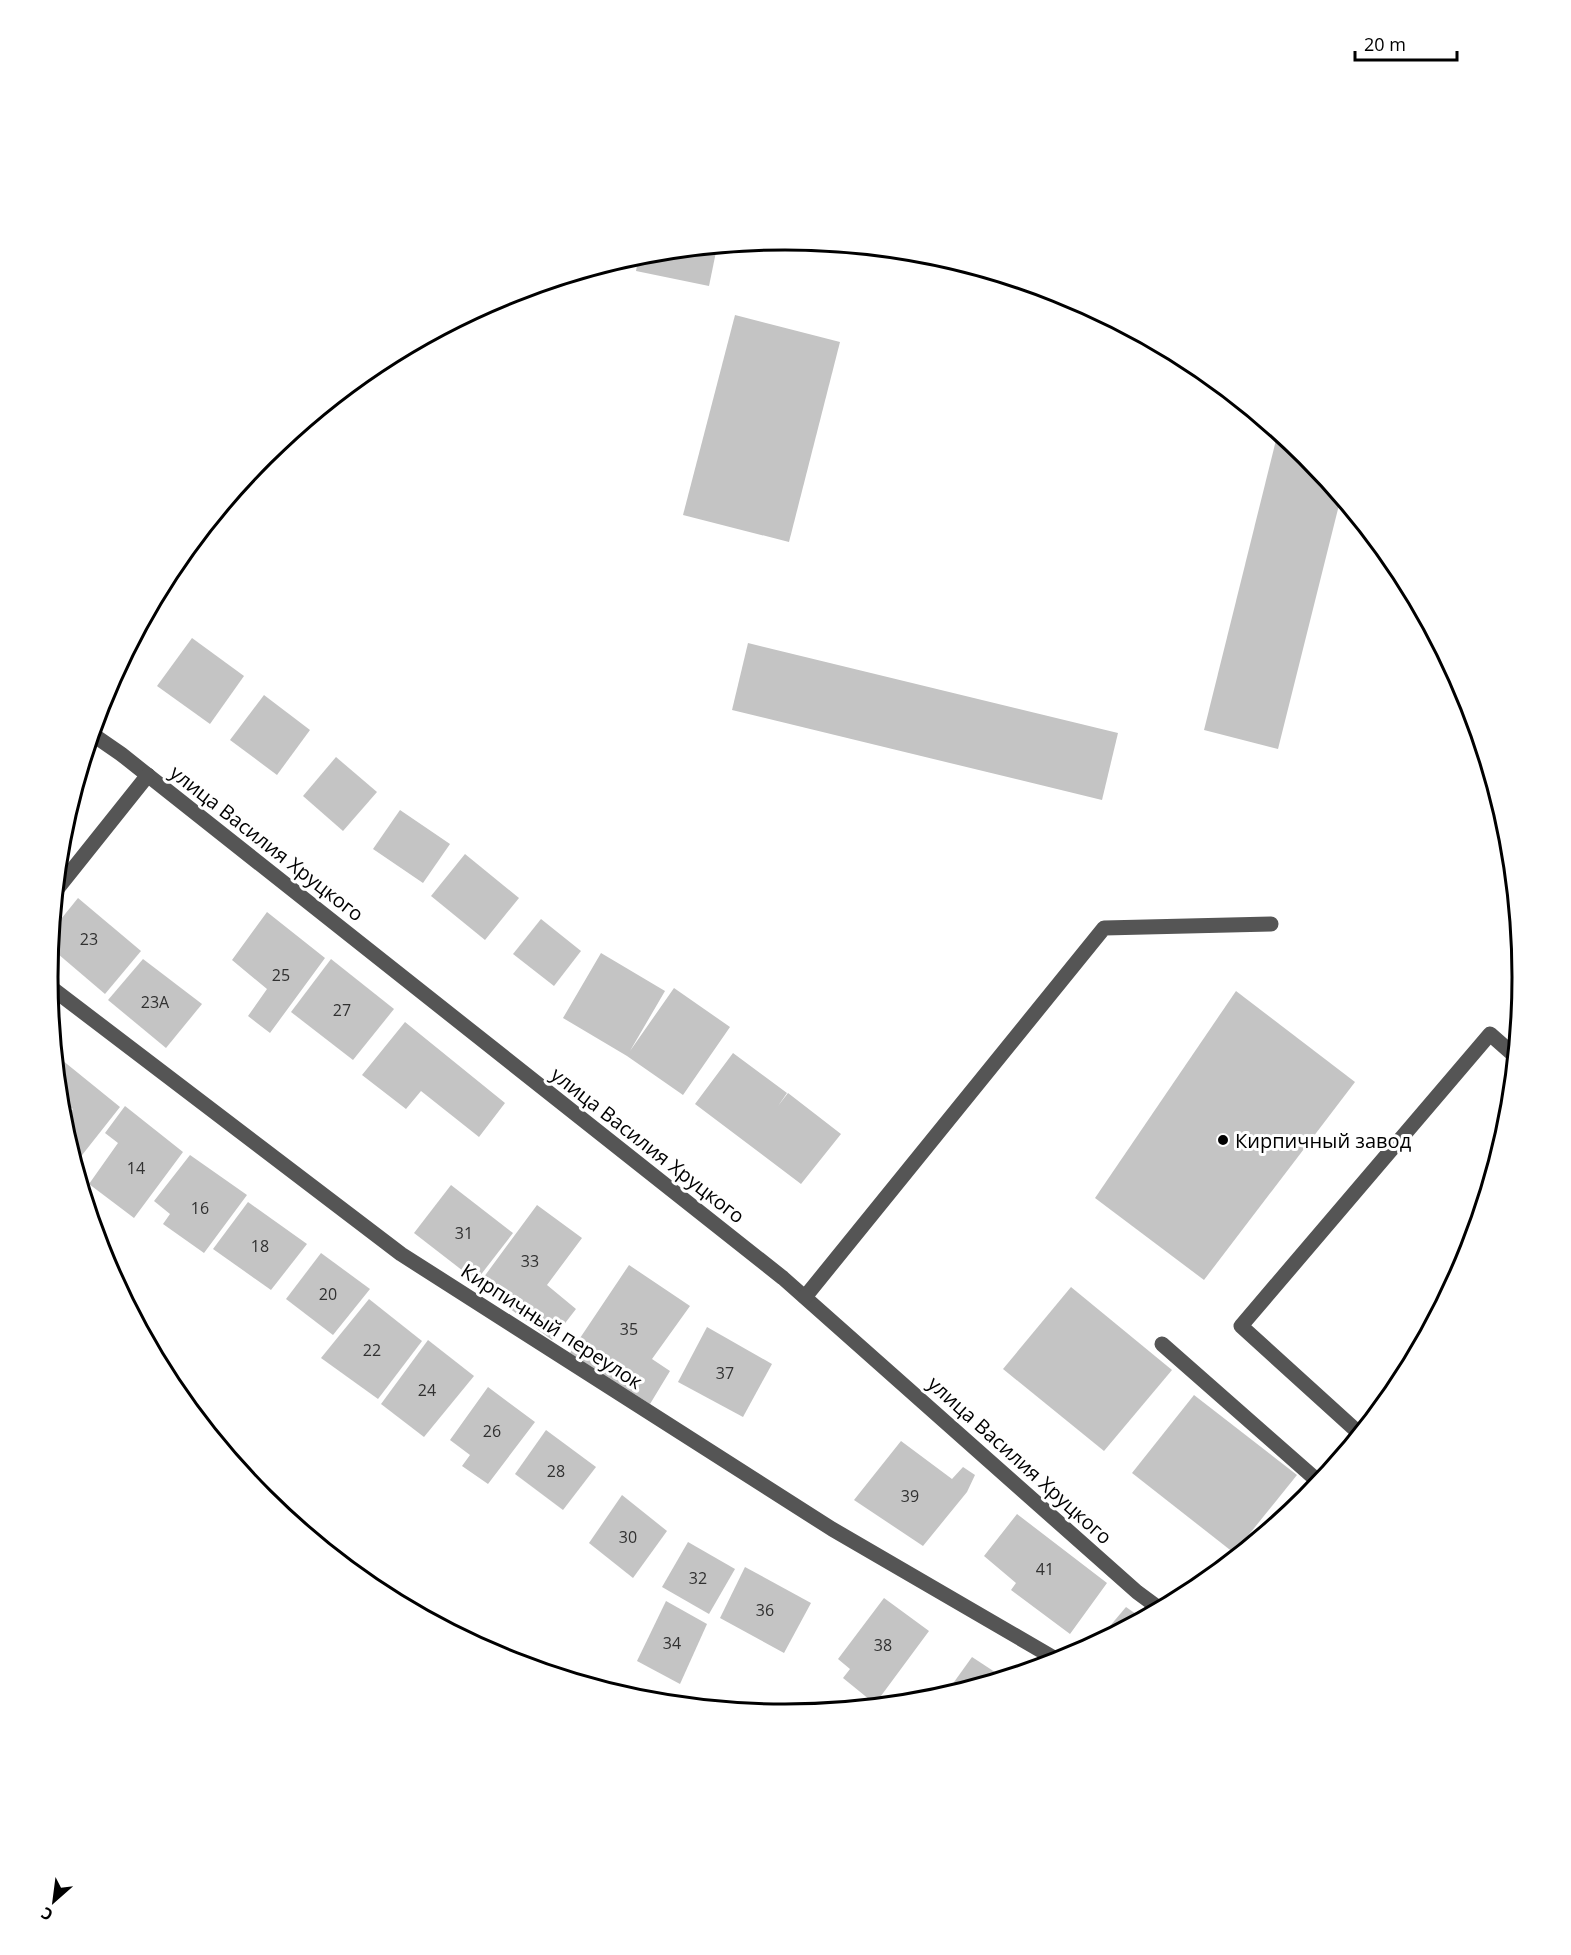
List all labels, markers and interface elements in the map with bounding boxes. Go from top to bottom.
scale bar [1355,24,1457,62]
text: 20 m [1364,32,1406,56]
street label: улица Василия Хруцкого [164,759,370,927]
house number: 23 [80,928,98,950]
house number: 25 [272,964,290,986]
house number: 23А [141,991,170,1013]
house number: 27 [333,999,351,1021]
street label: улица Василия Хруцкого [545,1061,751,1229]
place label: Кирпичный завод [1235,1127,1412,1154]
marker: Кирпичный завод [1216,1133,1230,1147]
house number: 14 [127,1157,145,1179]
house number: 16 [191,1197,209,1219]
house number: 31 [455,1222,473,1244]
house number: 18 [251,1235,269,1257]
house number: 33 [521,1250,539,1272]
street label: Кирпичный переулок [456,1257,648,1395]
house number: 20 [319,1283,337,1305]
house number: 35 [620,1318,638,1340]
house number: 22 [363,1339,381,1361]
house number: 37 [716,1362,734,1384]
street label: улица Василия Хруцкого [922,1370,1118,1550]
house number: 24 [418,1379,436,1401]
house number: 26 [483,1420,501,1442]
house number: 28 [547,1460,565,1482]
house number: 39 [901,1485,919,1507]
house number: 30 [619,1526,637,1548]
house number: 41 [1036,1558,1054,1580]
house number: 32 [689,1567,707,1589]
house number: 36 [756,1599,774,1621]
house number: 34 [663,1632,681,1654]
house number: 38 [874,1634,892,1656]
north arrow [24,1871,84,1931]
text: С [37,1902,57,1926]

